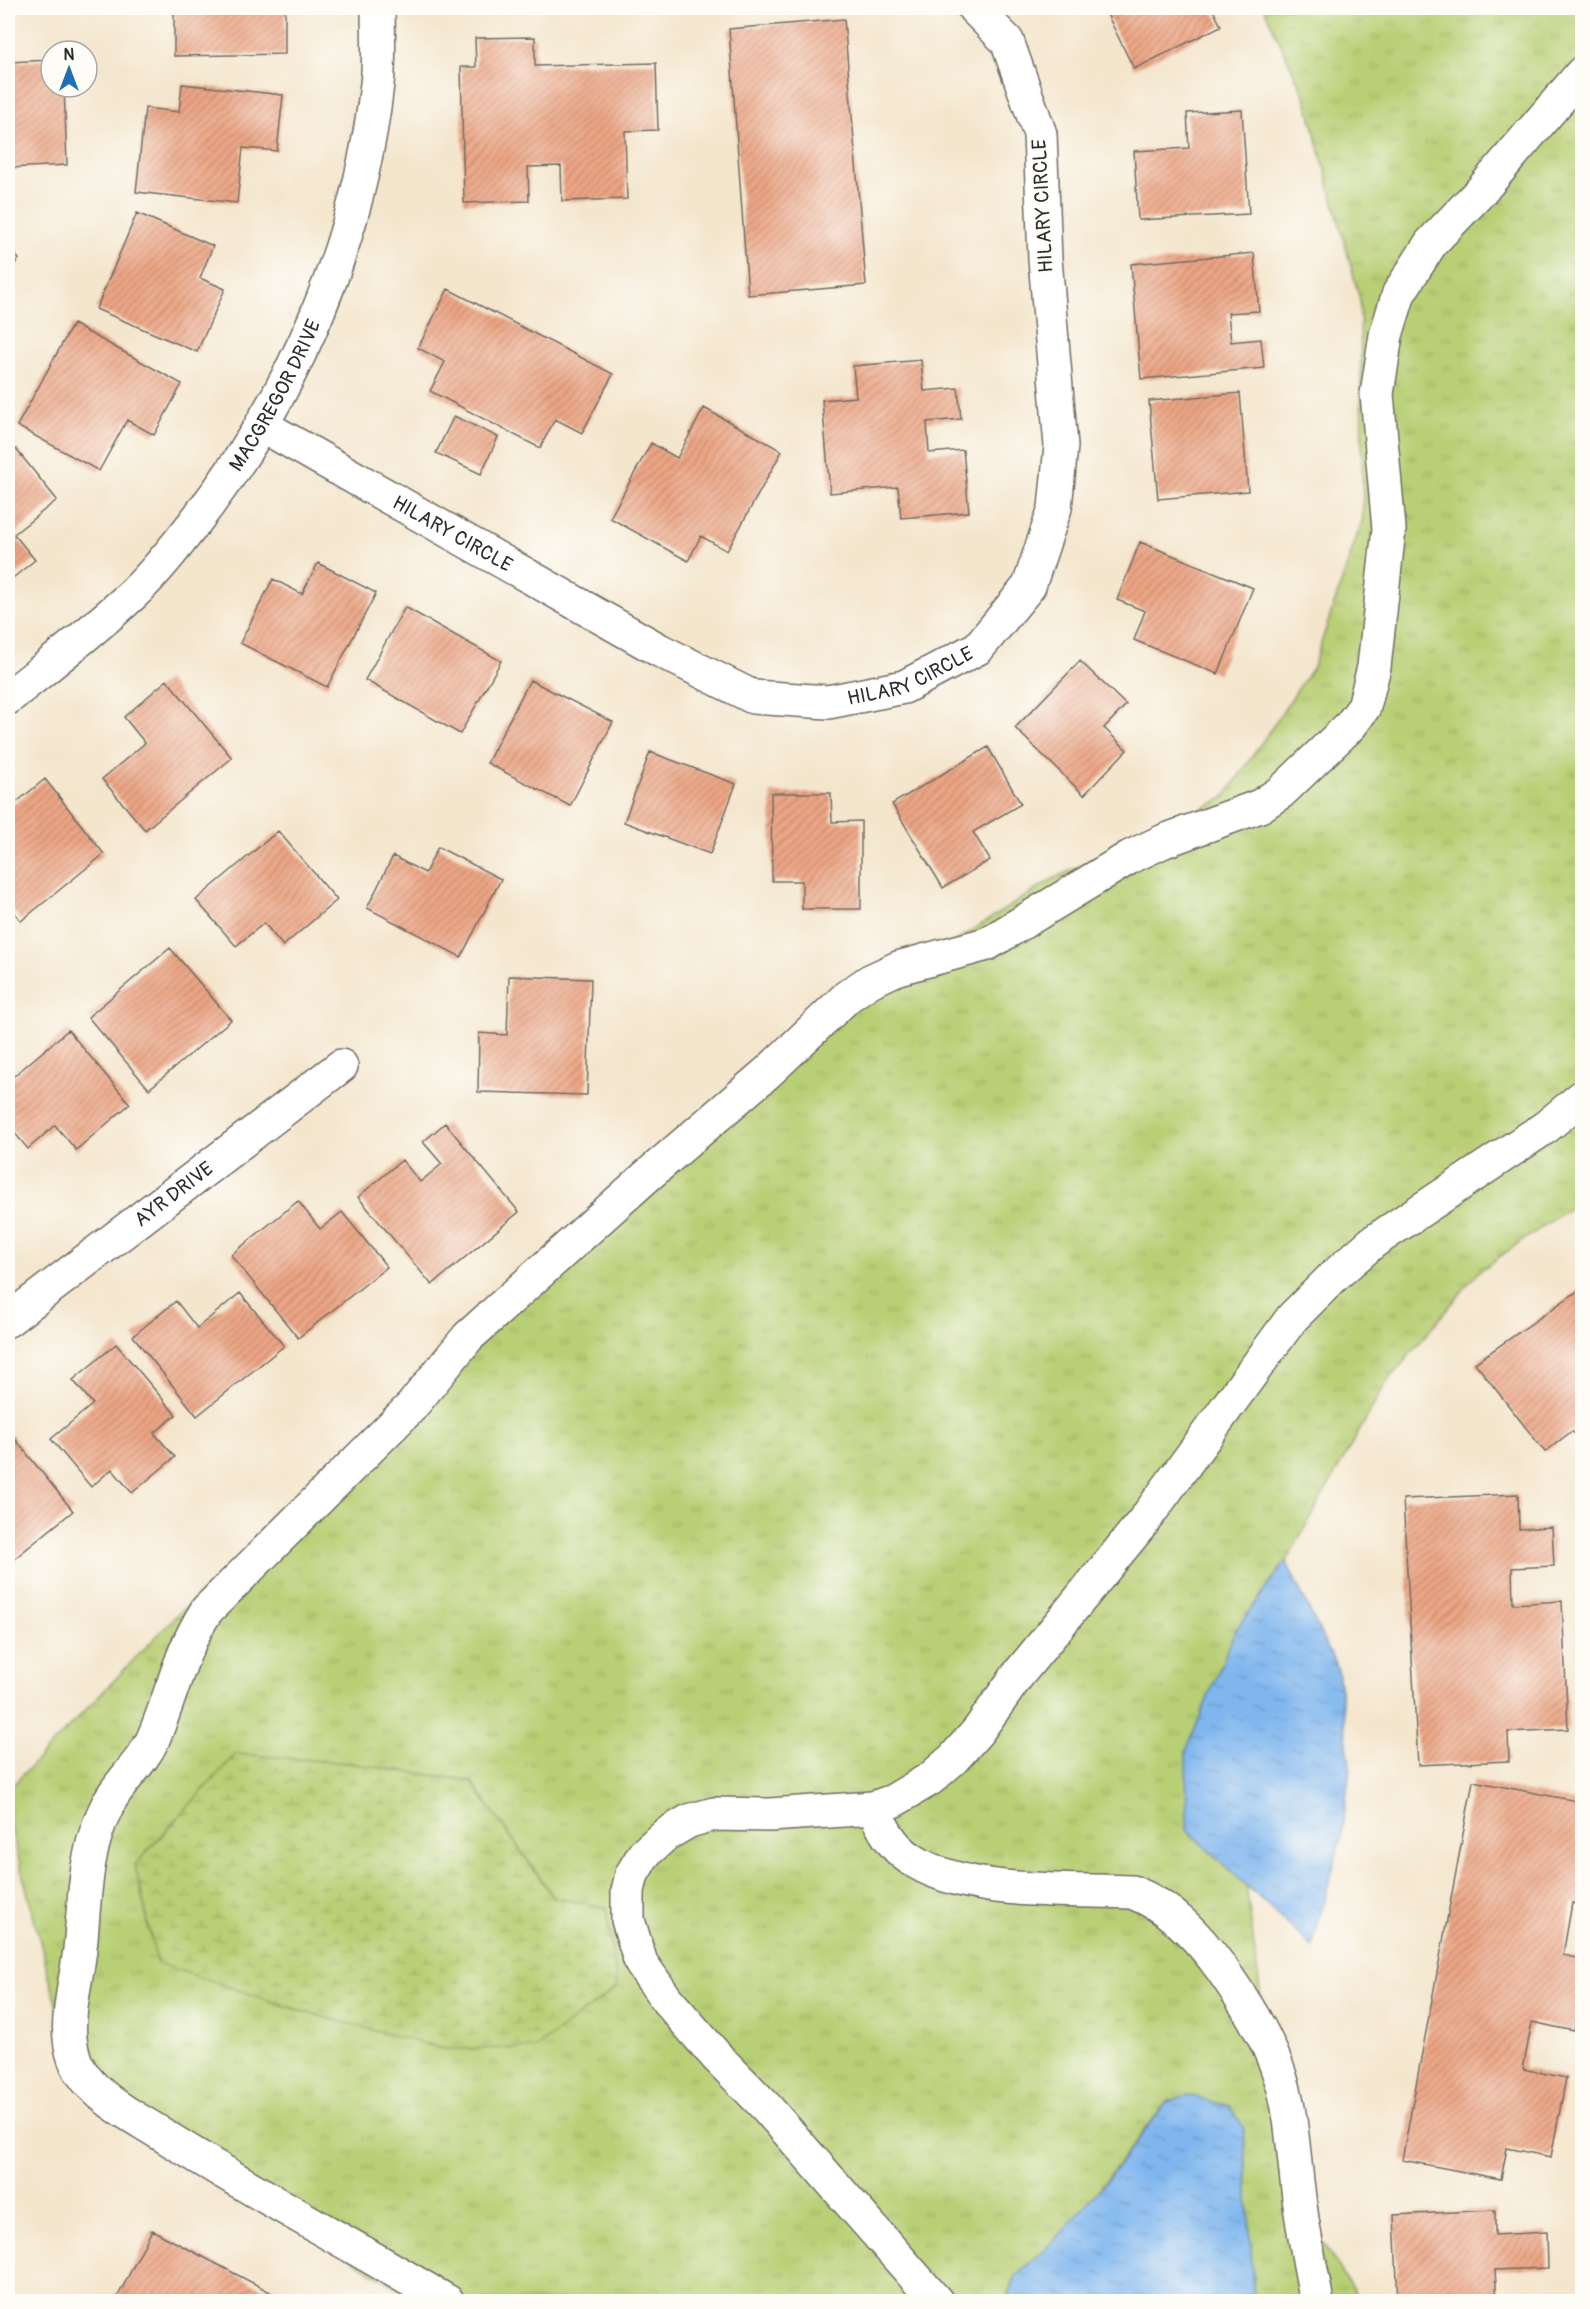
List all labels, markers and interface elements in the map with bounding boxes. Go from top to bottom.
north arrow [39,39,99,99]
text: N [64,45,75,65]
street label: HILARY CIRCLE [1027,139,1058,273]
street label: MACGREGOR DRIVE [224,316,326,476]
street label: HILARY CIRCLE [388,490,517,578]
street label: HILARY CIRCLE [845,641,977,711]
street label: AYR DRIVE [129,1156,218,1232]

